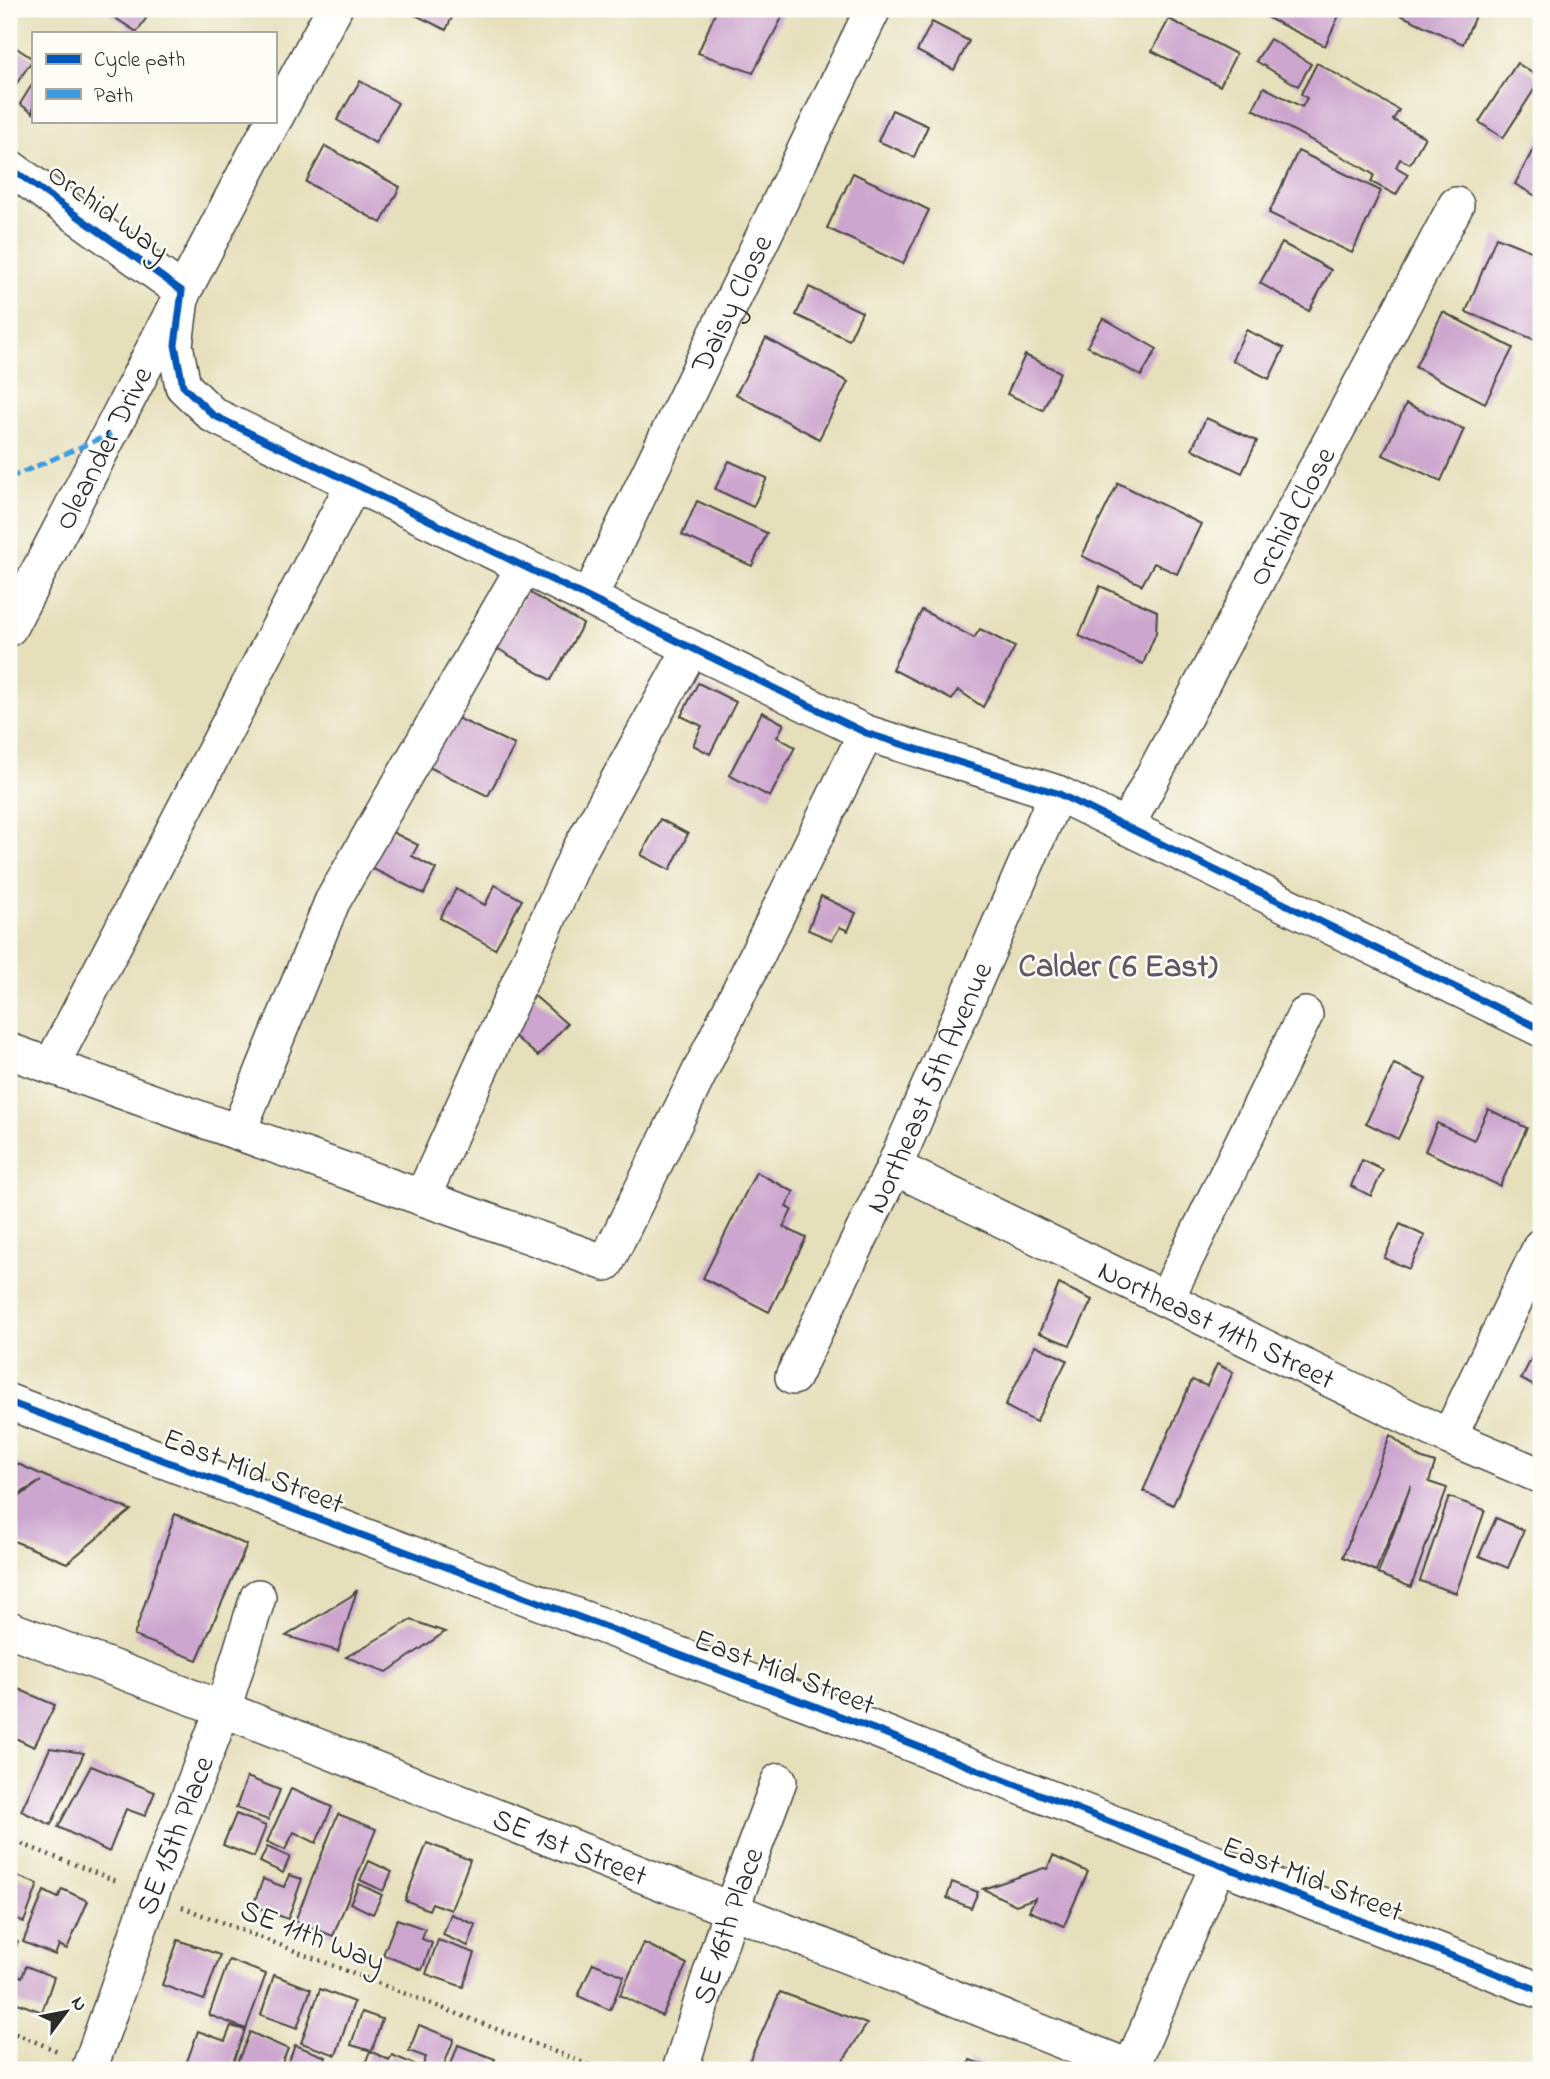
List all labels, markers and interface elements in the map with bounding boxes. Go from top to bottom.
legend [32,32,276,122]
text: Cycle path [94,46,185,78]
text: Path [94,82,133,112]
street label: Orchid Way [37,154,178,273]
street label: Daisy Close [681,228,786,382]
street label: Oleander Drive [45,359,166,539]
street label: Orchid Close [1239,439,1349,595]
district label: Calder (6 East) [1018,945,1218,992]
street label: Northeast 5th Avenue [856,955,1006,1221]
street label: Northeast 11th Street [1090,1250,1341,1403]
street label: East Mid Street [156,1418,350,1528]
street label: East Mid Street [687,1619,881,1729]
street label: SE 15th Place [127,1750,228,1921]
street label: SE 1st Street [485,1799,653,1900]
street label: East Mid Street [1215,1826,1409,1936]
street label: SE 16th Place [683,1841,778,2010]
street label: SE 11th Way [233,1890,391,1986]
north arrow [32,1978,102,2048]
text: N [63,1992,93,2017]

